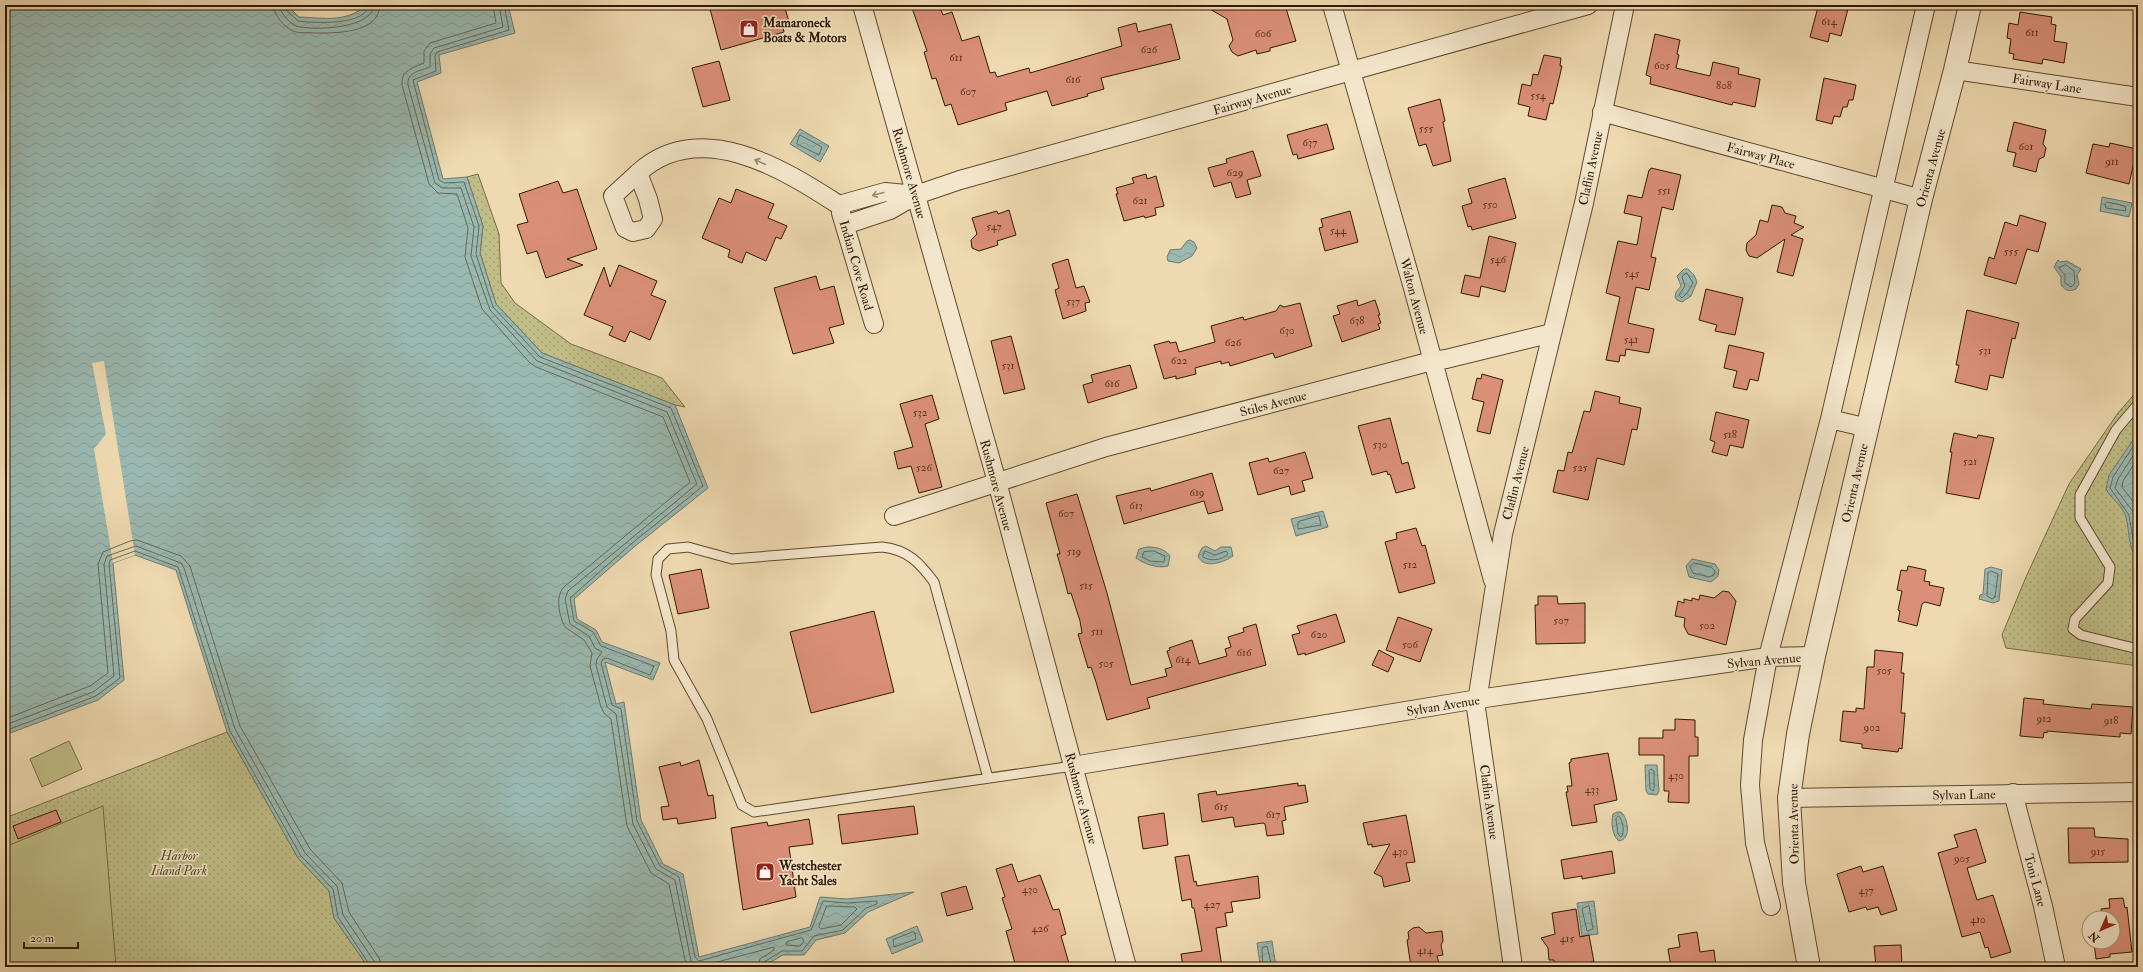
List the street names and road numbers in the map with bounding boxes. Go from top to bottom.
street label: Fairway Lane [2011,71,2083,98]
street label: Fairway Avenue [1211,81,1294,120]
street label: Rushmore Avenue [888,126,930,221]
street label: Orienta Avenue [1913,127,1949,209]
street label: Claflin Avenue [1575,129,1607,207]
street label: Fairway Place [1725,139,1797,174]
street label: Indian Cove Road [836,218,877,313]
street label: Walton Avenue [1396,255,1432,337]
street label: Stiles Avenue [1238,387,1309,421]
street label: Rushmore Avenue [976,438,1016,533]
street label: Orienta Avenue [1838,442,1872,524]
street label: Claflin Avenue [1499,444,1533,522]
street label: Sylvan Avenue [1727,650,1802,673]
street label: Sylvan Avenue [1405,692,1482,721]
street label: Rushmore Avenue [1061,751,1101,846]
street label: Claflin Avenue [1476,764,1502,841]
street label: Orienta Avenue [1785,783,1803,865]
street label: Sylvan Lane [1932,786,1996,805]
street label: Toni Lane [2020,852,2050,909]

